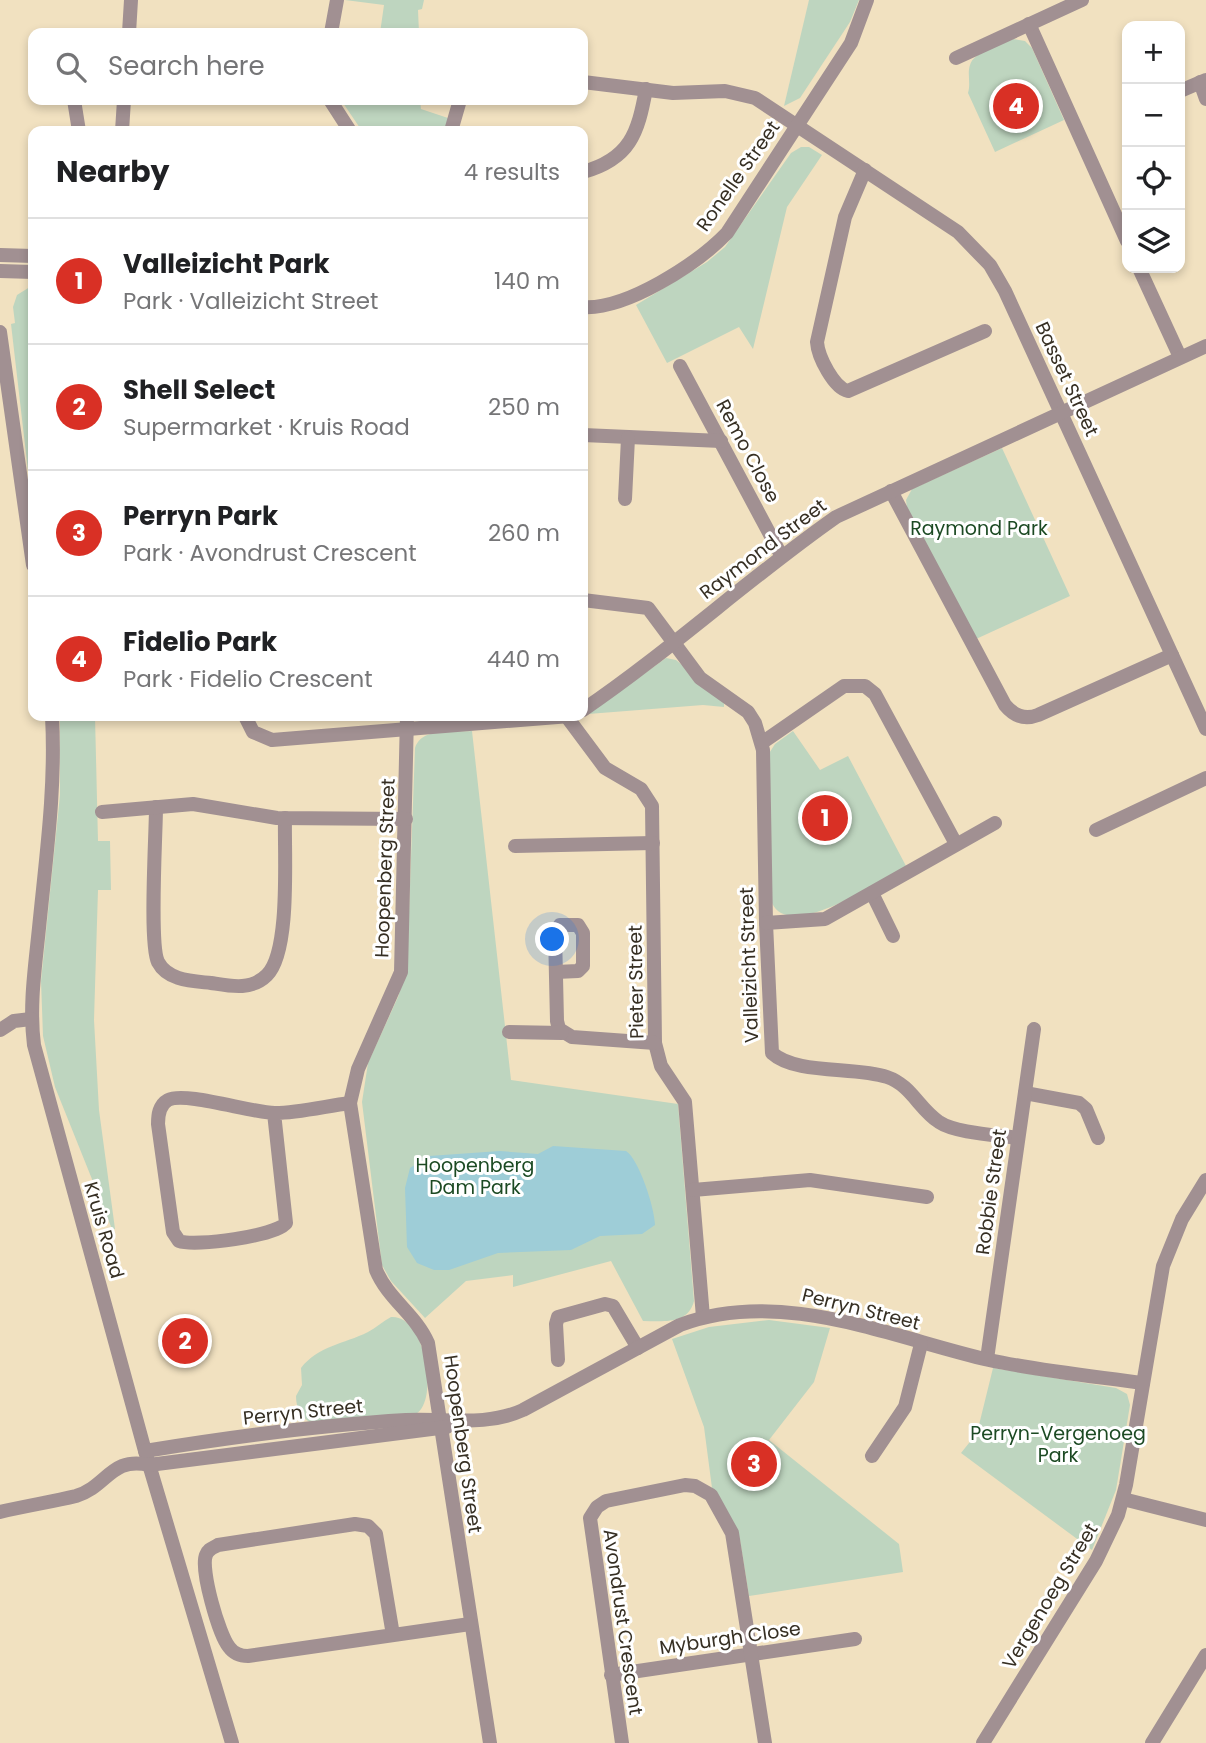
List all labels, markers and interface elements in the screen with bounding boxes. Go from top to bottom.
map controls [1122,21,1185,273]
button: + [1122,21,1185,84]
search box [28,28,588,105]
icon: search [52,48,90,86]
text: Search here [108,48,265,84]
pin: 4 [993,80,1039,132]
button: − [1122,84,1185,147]
street label: Ronelle Street [690,115,786,237]
button: locate [1122,147,1185,210]
text: Nearby [56,150,170,193]
text: 4 results [464,156,560,188]
button: layers [1122,210,1185,273]
text: Valleizicht Park [123,246,330,282]
text: 1 [75,265,83,297]
text: 140 m [494,265,560,297]
text: Park · Valleizicht Street [123,285,378,317]
street label: Basset Street [1029,317,1105,441]
text: Shell Select [123,372,275,408]
text: 2 [72,391,86,423]
text: 250 m [488,391,560,423]
street label: Remo Close [709,395,787,507]
text: Supermarket · Kruis Road [123,411,410,443]
street label: Raymond Street [694,492,832,606]
text: Perryn Park [123,498,278,534]
park label: Raymond Park [910,515,1048,542]
text: 3 [72,517,86,549]
text: 260 m [488,517,560,549]
text: Park · Avondrust Crescent [123,537,417,569]
text: Fidelio Park [123,624,277,660]
text: 4 [71,643,87,675]
text: 440 m [487,643,560,675]
text: Park · Fidelio Crescent [123,663,373,695]
street label: Hoopenberg Street [368,778,402,958]
pin: 1 [802,792,848,844]
street label: Valleizicht Street [733,886,765,1043]
your location [535,922,569,956]
street label: Pieter Street [622,925,650,1039]
street label: Robbie Street [969,1127,1013,1257]
park label: Hoopenberg Dam Park [416,1152,534,1201]
street label: Kruis Road [77,1178,131,1282]
street label: Perryn Street [799,1281,923,1337]
pin: 2 [162,1315,208,1367]
street label: Hoopenberg Street [437,1353,489,1535]
street label: Perryn Street [242,1392,364,1432]
park label: Perryn-Vergenoeg Park [970,1420,1146,1469]
pin: 3 [731,1438,777,1490]
street label: Vergenoeg Street [996,1518,1104,1674]
street label: Avondrust Crescent [597,1527,649,1717]
street label: Myburgh Close [658,1615,802,1661]

